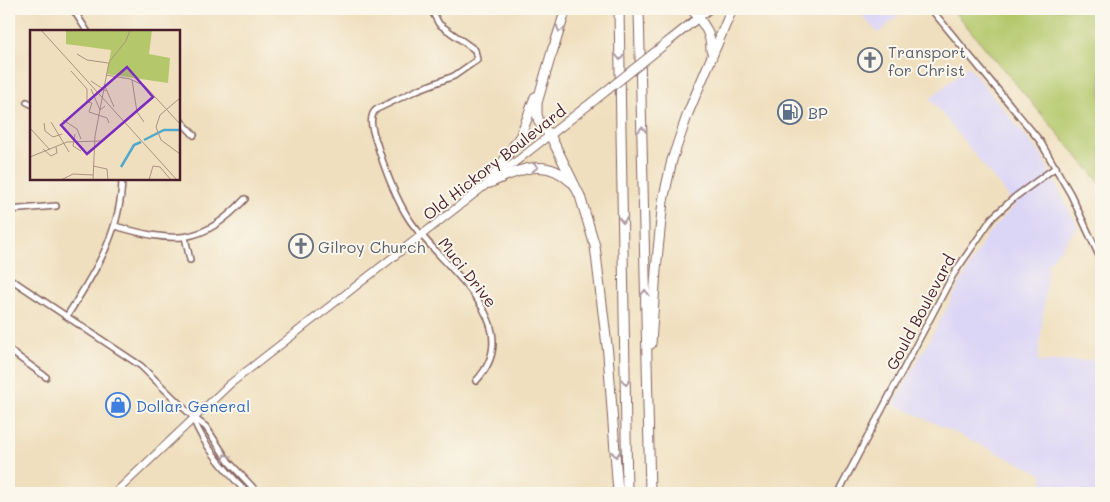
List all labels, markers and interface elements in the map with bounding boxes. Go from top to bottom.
one-way arrow [555,24,565,32]
inset map [30,30,180,180]
place label: Transport for Christ [888,41,966,80]
church icon: Transport for Christ [857,47,883,73]
one-way arrow [615,54,625,62]
fuel station icon: BP [777,99,803,125]
street label: Old Hickory Boulevard [418,100,570,224]
place label: BP [808,102,828,123]
one-way arrow [637,126,647,134]
one-way arrow [532,162,539,172]
one-way arrow [618,216,629,224]
church icon: Gilroy Church [288,233,314,259]
street label: Muci Drive [434,233,502,311]
place label: Gilroy Church [318,236,425,257]
street label: Gould Boulevard [881,251,959,373]
one-way arrow [640,288,650,296]
one-way arrow [621,379,631,387]
shop icon: Dollar General [105,392,131,418]
place label: Dollar General [136,395,250,416]
one-way arrow [611,450,622,458]
one-way arrow [223,453,233,462]

